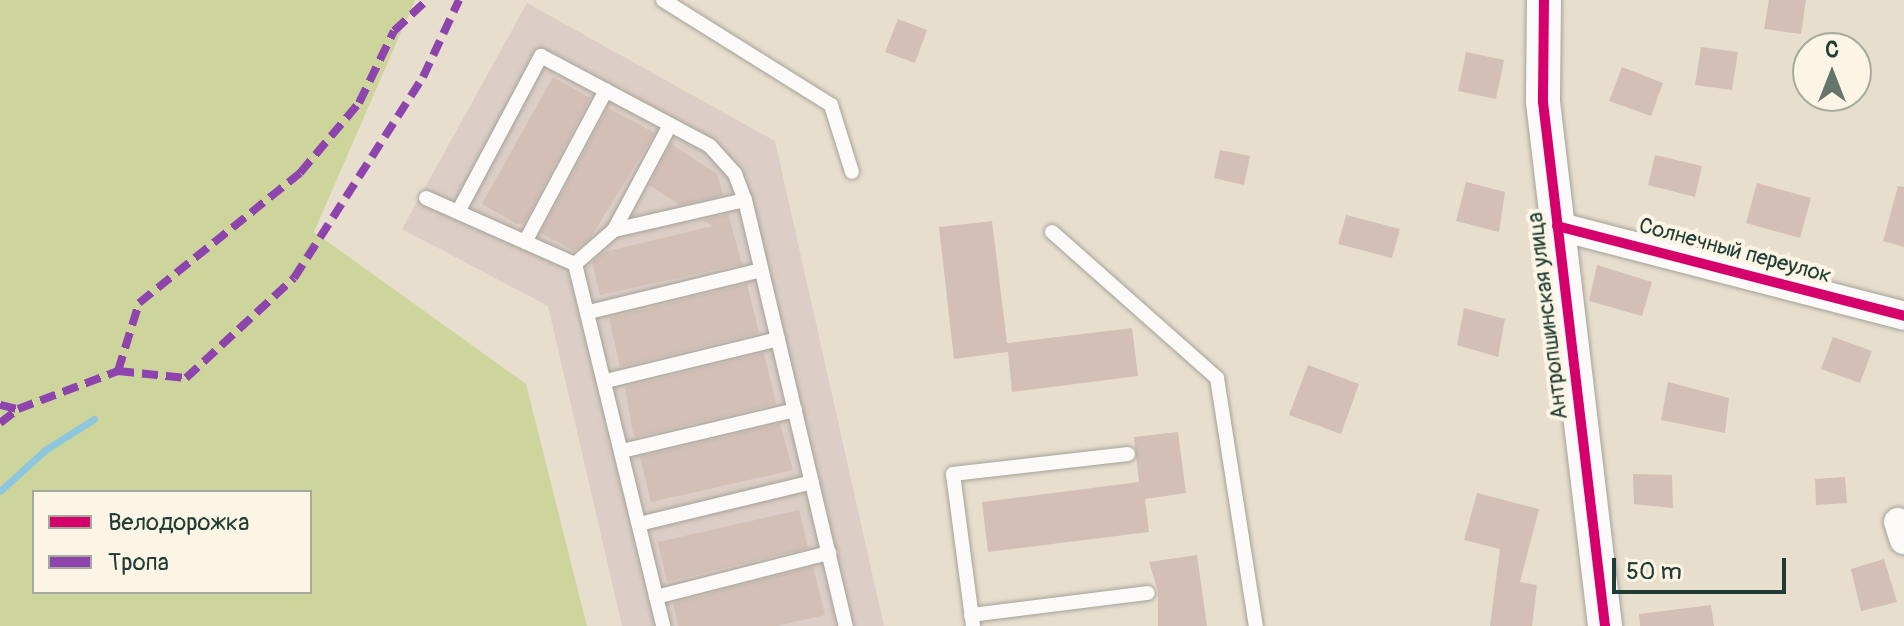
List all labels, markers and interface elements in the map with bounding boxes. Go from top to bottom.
north arrow [1792,32,1872,112]
text: С [1825,36,1839,64]
street label: Антропшинская улица [1522,211,1574,421]
street label: Солнечный переулок [1636,213,1834,289]
legend [32,490,312,594]
text: Велодорожка [108,508,249,537]
scale bar [1616,542,1790,592]
text: Тропа [108,548,169,577]
text: 50 m [1626,557,1682,586]

